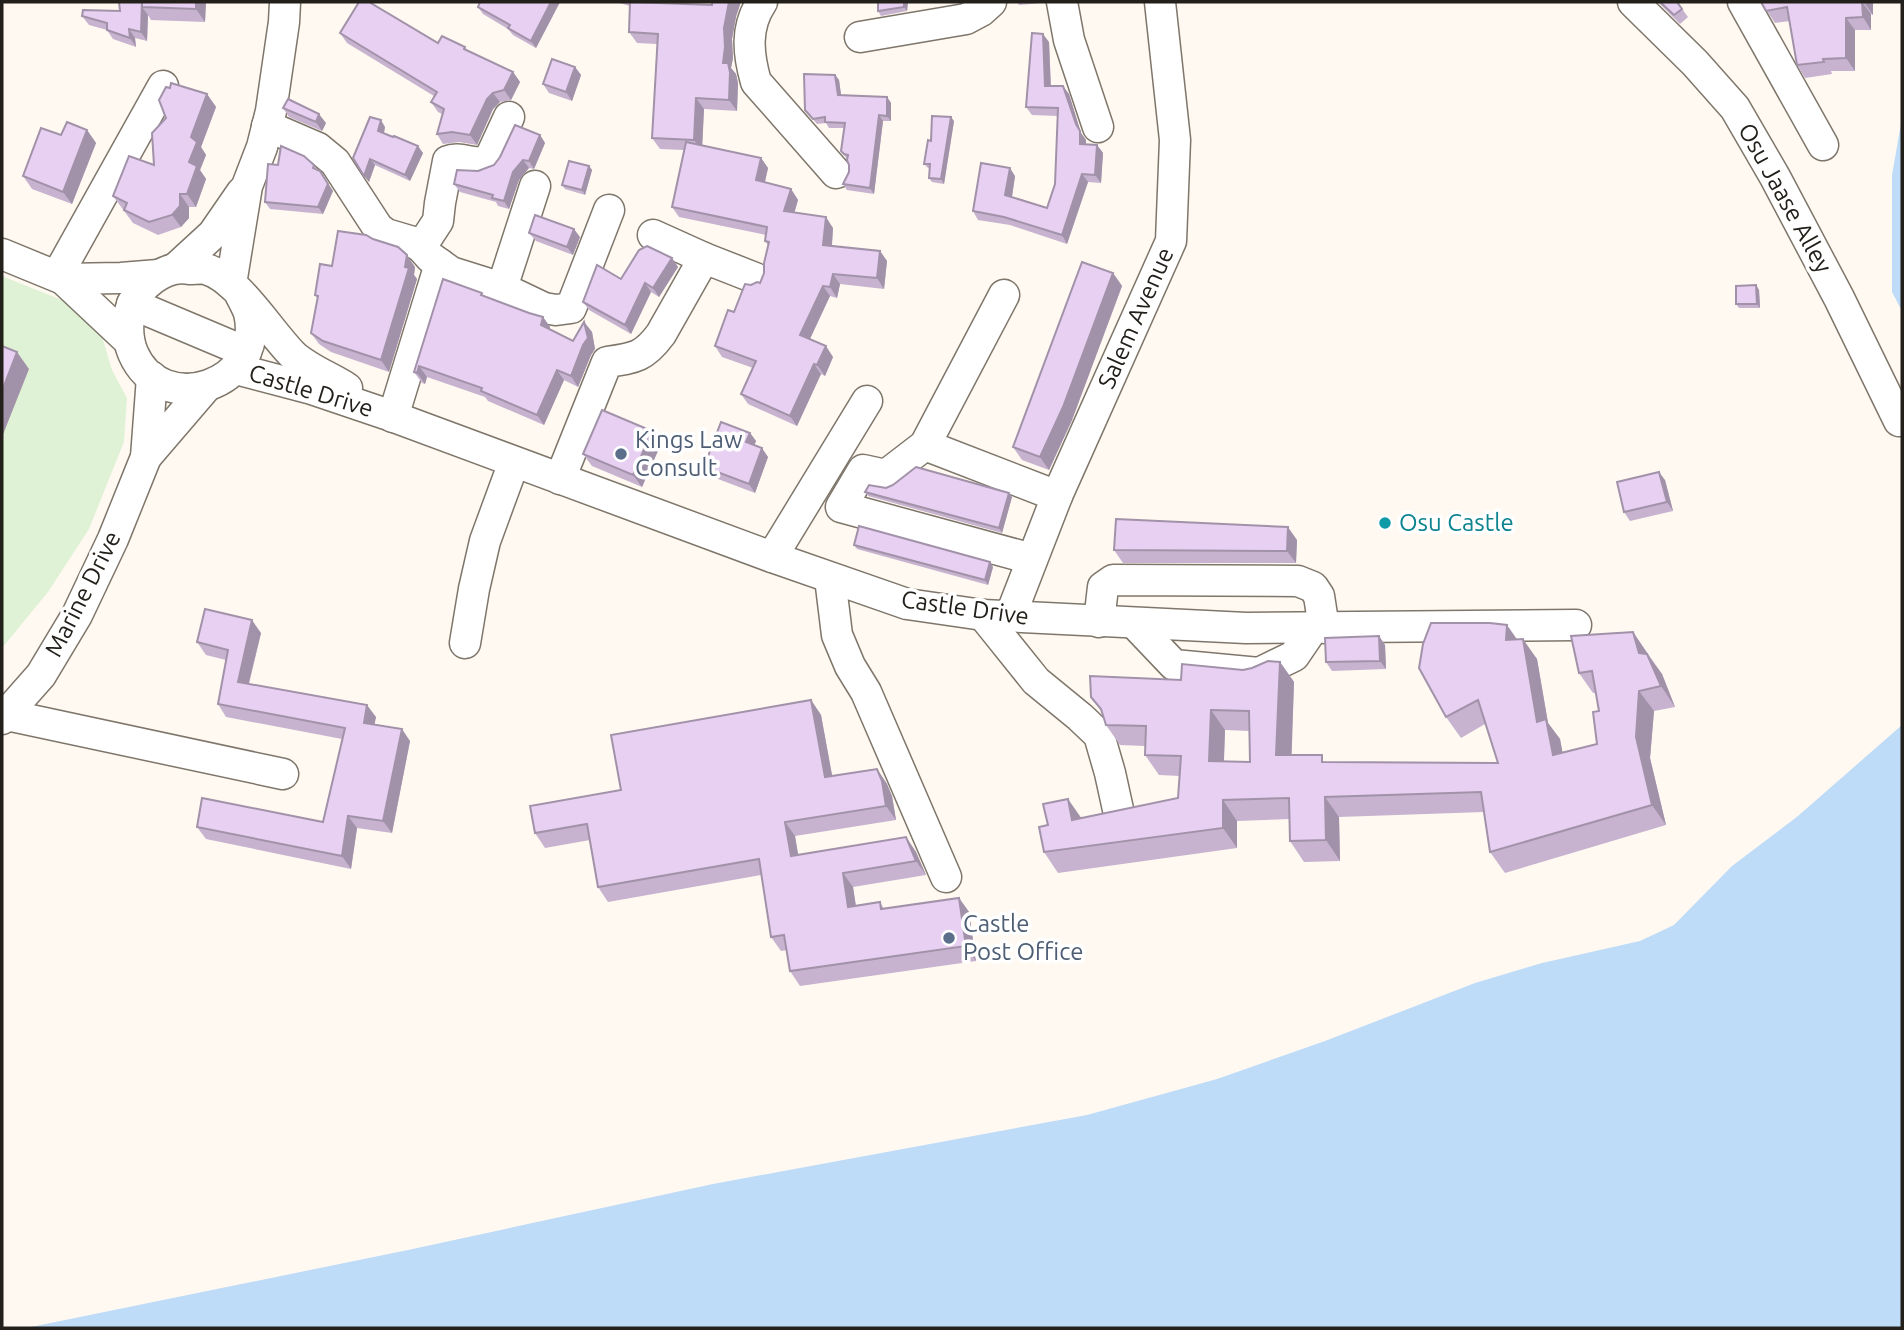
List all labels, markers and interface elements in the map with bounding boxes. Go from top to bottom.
street label: Osu Jaase Alley [1733,118,1838,278]
street label: Salem Avenue [1092,243,1179,393]
street label: Castle Drive [246,359,377,422]
place label: Kings Law Consult [635,426,743,481]
marker: Kings Law Consult [613,446,629,462]
place label: Osu Castle [1399,509,1514,536]
marker: Osu Castle [1377,515,1393,531]
street label: Marine Drive [39,526,126,661]
street label: Castle Drive [899,585,1031,630]
place label: Castle Post Office [963,910,1084,965]
marker: Castle Post Office [941,930,957,946]

